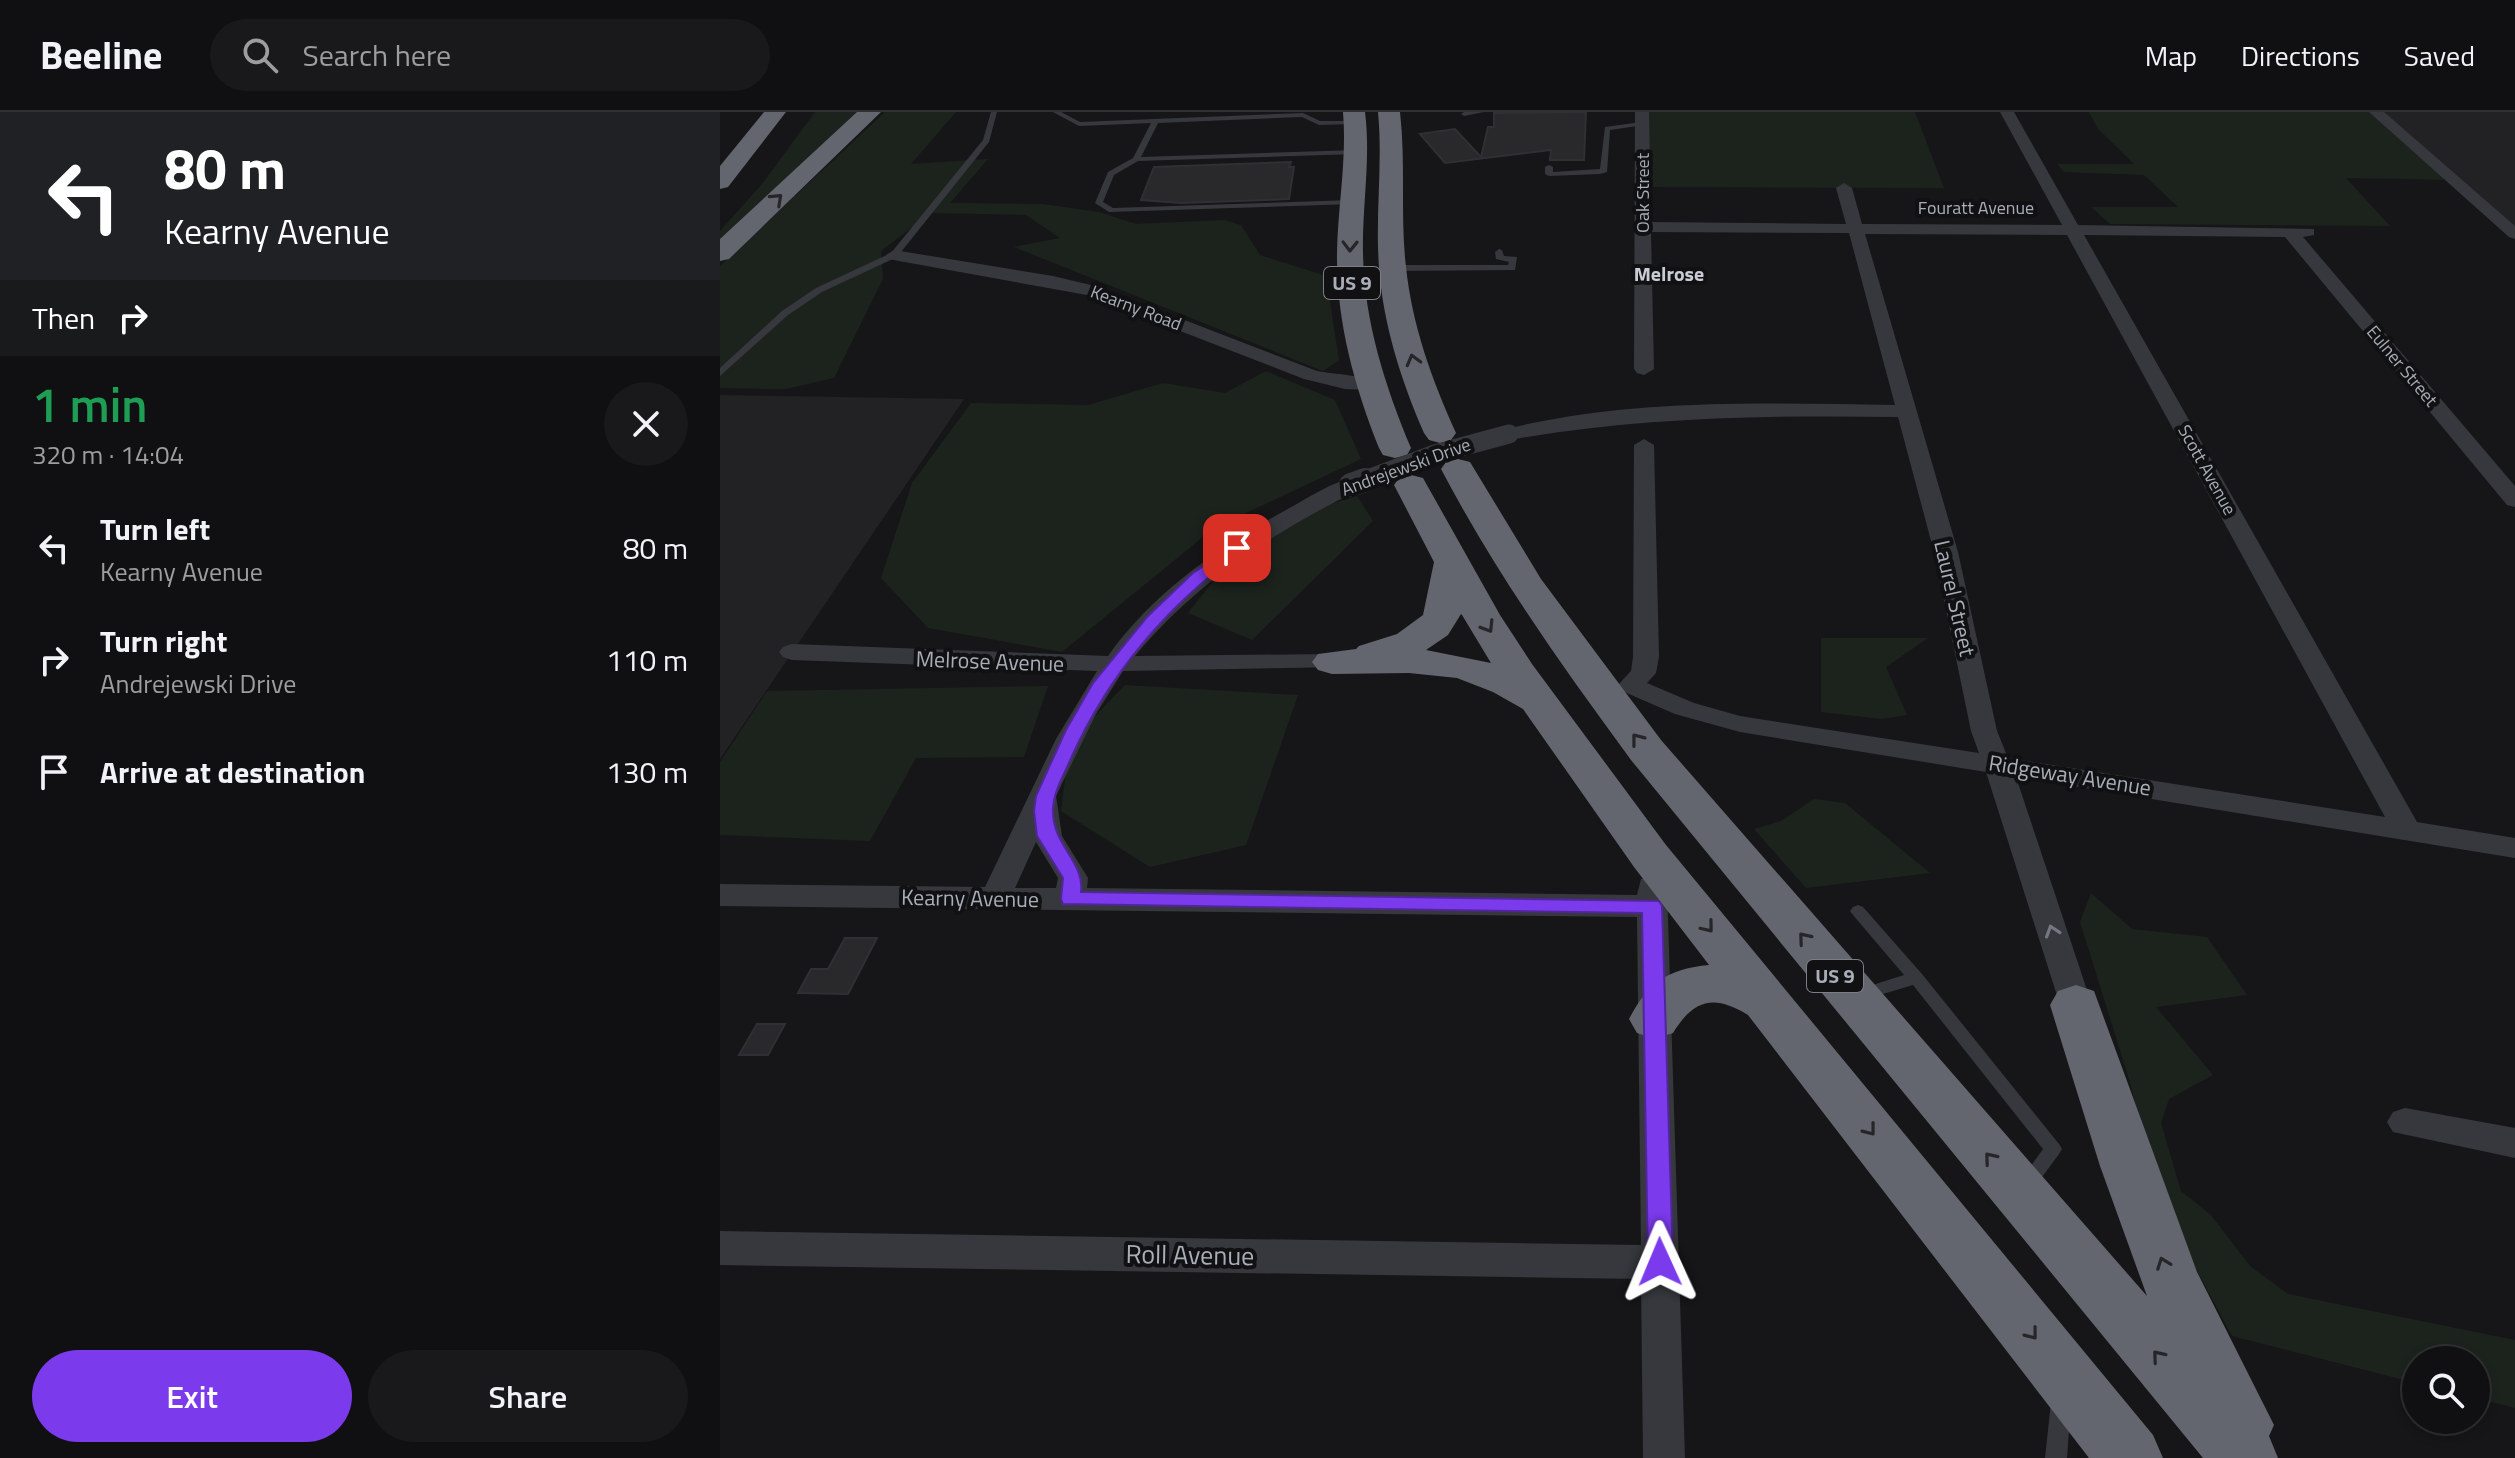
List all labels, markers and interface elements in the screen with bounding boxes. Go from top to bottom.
search box [210,19,770,91]
text: Beeline [40,26,162,84]
text: Search here [302,32,451,78]
icon: search [238,33,282,77]
text: Map [2145,34,2197,77]
text: Directions [2241,34,2360,77]
text: Saved [2404,34,2475,77]
text: 80 m [164,126,286,211]
icon: left [32,144,136,248]
street label: Oak Street [1629,152,1656,233]
one-way arrow [768,194,782,209]
street label: Fouratt Avenue [1918,194,2034,221]
text: Kearny Avenue [164,203,390,258]
one-way arrow [1342,240,1359,253]
district label: Melrose [1634,258,1704,289]
road number: US 9 [1324,267,1380,299]
street label: Kearny Road [1087,278,1186,337]
text: Then [32,295,95,341]
icon: right [111,296,155,340]
street label: Eulner Street [2360,319,2445,413]
one-way arrow [1405,353,1422,367]
text: 1 min [32,368,147,441]
button: close [604,382,688,466]
street label: Scott Avenue [2171,420,2243,520]
street label: Andrejewski Drive [1337,431,1474,502]
text: 320 m · 14:04 [32,435,184,474]
text: Turn left [100,506,210,552]
pin [1203,514,1271,582]
text: 80 m [623,525,688,571]
icon: left [32,526,76,570]
icon: arrive [1215,526,1259,570]
street label: Laurel Street [1925,536,1985,660]
text: Kearny Avenue [100,552,263,591]
text: Turn right [100,618,228,664]
one-way arrow [1479,618,1494,633]
text: 110 m [606,637,688,683]
icon: right [32,638,76,682]
street label: Melrose Avenue [915,641,1065,681]
text: Andrejewski Drive [100,664,296,703]
one-way arrow [1633,733,1647,748]
street label: Ridgeway Avenue [1986,745,2154,805]
text: Arrive at destination [100,749,365,795]
text: 130 m [606,749,688,795]
icon: arrive [32,750,76,794]
street label: Kearny Avenue [901,880,1039,916]
one-way arrow [1698,918,1713,932]
one-way arrow [2045,924,2061,938]
one-way arrow [1799,933,1814,948]
road number: US 9 [1807,960,1863,992]
one-way arrow [1861,1121,1875,1136]
one-way arrow [1985,1152,2000,1167]
position arrow [1618,1220,1702,1304]
street label: Roll Avenue [1125,1234,1255,1275]
one-way arrow [2156,1257,2172,1271]
one-way arrow [2022,1325,2037,1339]
map controls [2402,1346,2490,1434]
button: search [2402,1346,2490,1434]
button: Exit [32,1350,352,1442]
button: Share [368,1350,688,1442]
one-way arrow [2154,1351,2168,1365]

